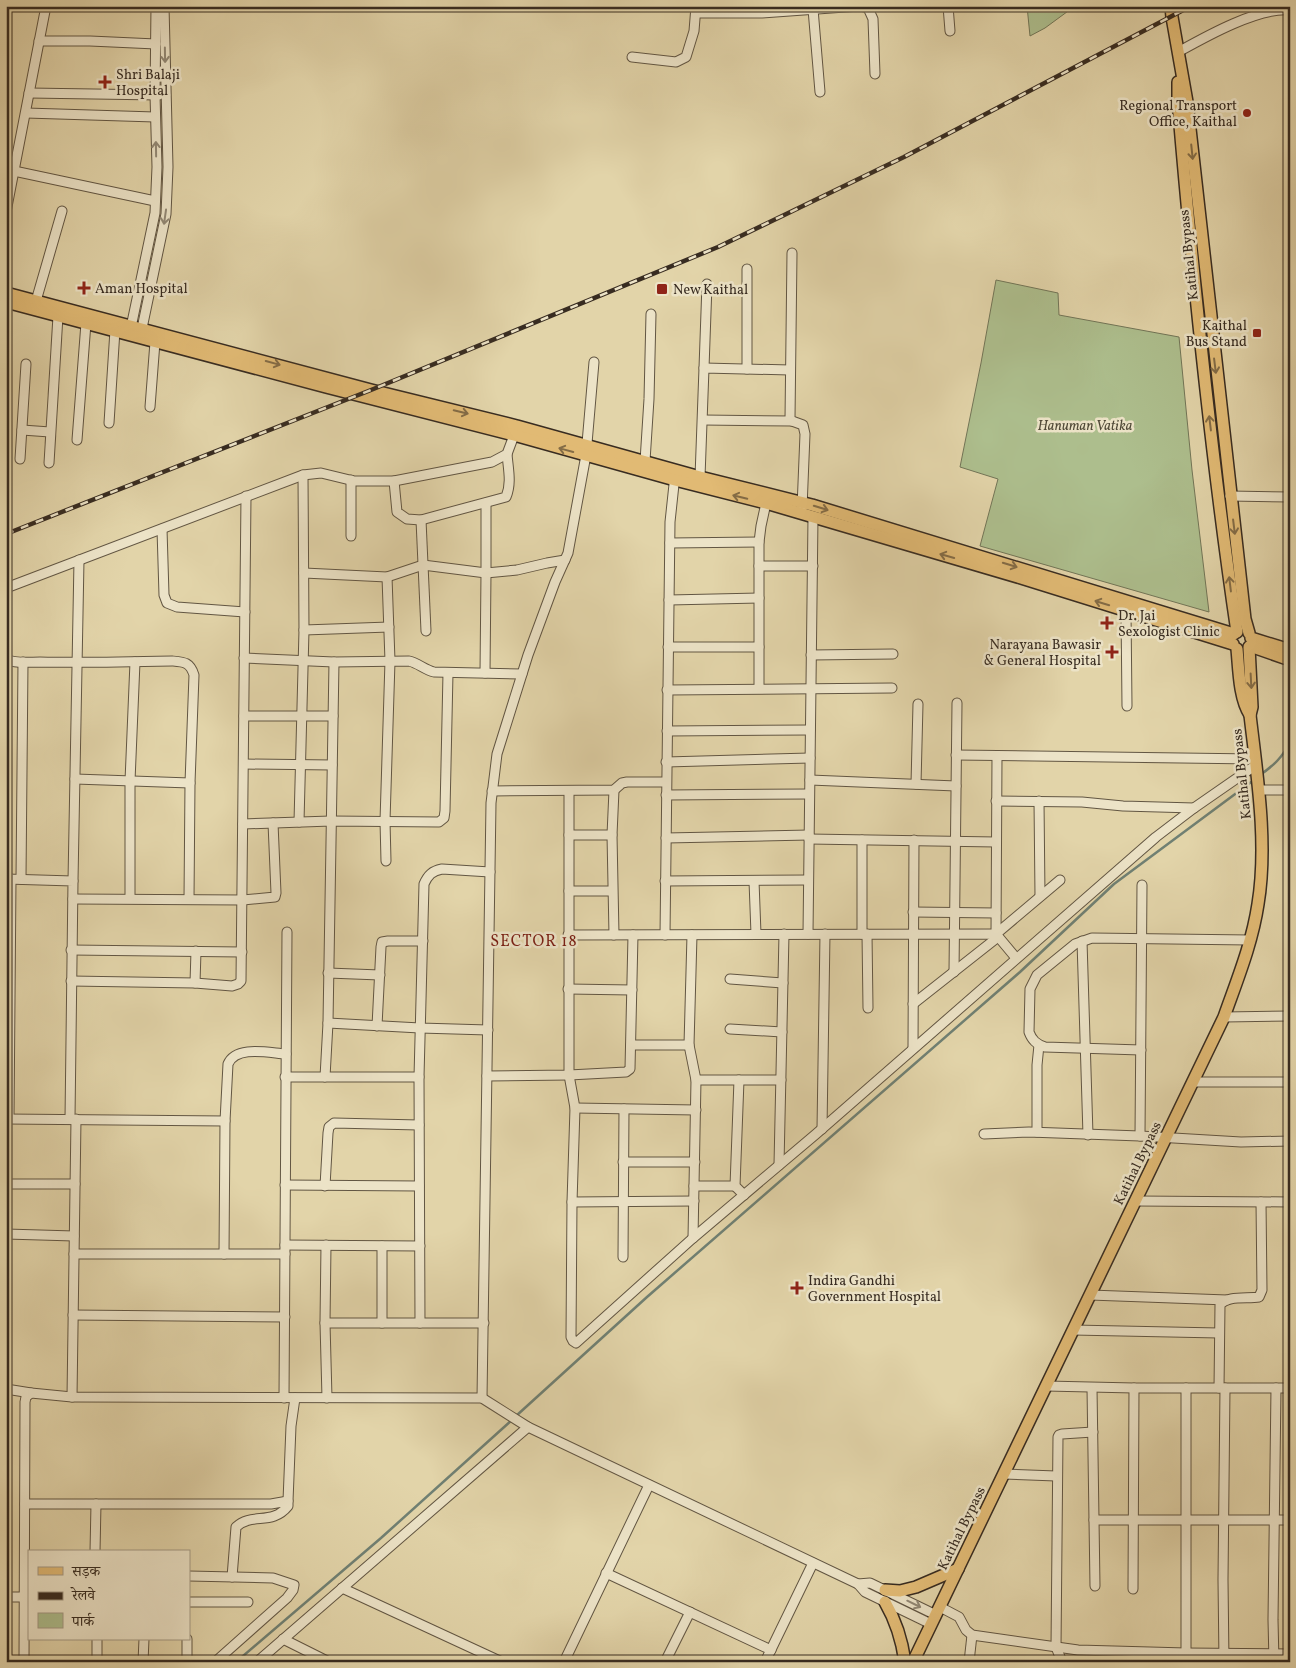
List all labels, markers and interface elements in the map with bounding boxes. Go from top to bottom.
one-way arrow [161,47,170,63]
place label: Shri Balaji Hospital [116,66,180,101]
marker: Shri Balaji Hospital [98,75,112,89]
place label: Regional Transport Office, Kaithal [1119,97,1237,132]
marker: Regional Transport Office, Kaithal [1241,107,1253,119]
one-way arrow [151,141,161,157]
one-way arrow [1187,144,1197,160]
one-way arrow [160,209,170,225]
street label: Katihal Bypass [1175,209,1204,301]
place label: Aman Hospital [95,280,188,299]
marker: Aman Hospital [77,281,91,295]
place label: New Kaithal [673,281,748,300]
marker: New Kaithal [655,282,669,296]
place label: Kaithal Bus Stand [1186,317,1247,352]
marker: Kaithal Bus Stand [1251,327,1263,339]
one-way arrow [1210,358,1220,374]
one-way arrow [265,359,281,368]
one-way arrow [453,408,469,417]
one-way arrow [1205,415,1215,431]
park label: Hanuman Vatika [1038,417,1133,436]
one-way arrow [559,445,575,454]
one-way arrow [733,492,749,501]
one-way arrow [813,504,829,513]
one-way arrow [1229,519,1239,535]
one-way arrow [939,551,955,561]
one-way arrow [1002,561,1018,571]
one-way arrow [1225,576,1235,592]
one-way arrow [1095,598,1111,608]
place label: Dr. Jai Sexologist Clinic [1118,607,1220,642]
marker: Dr. Jai Sexologist Clinic [1100,616,1114,630]
place label: Narayana Bawasir & General Hospital [984,636,1101,671]
marker: Narayana Bawasir & General Hospital [1105,645,1119,659]
one-way arrow [1246,673,1255,689]
street label: Katihal Bypass [1228,728,1257,820]
district label: SECTOR 18 [490,931,578,953]
street label: Katihal Bypass [1110,1119,1167,1209]
place label: Indira Gandhi Government Hospital [808,1272,941,1307]
marker: Indira Gandhi Government Hospital [790,1281,804,1295]
street label: Katihal Bypass [934,1484,991,1574]
legend [28,1550,190,1640]
text: सड़क [71,1562,101,1583]
text: रेलवे [70,1586,96,1607]
one-way arrow [906,1600,921,1609]
text: पार्क [71,1612,95,1633]

